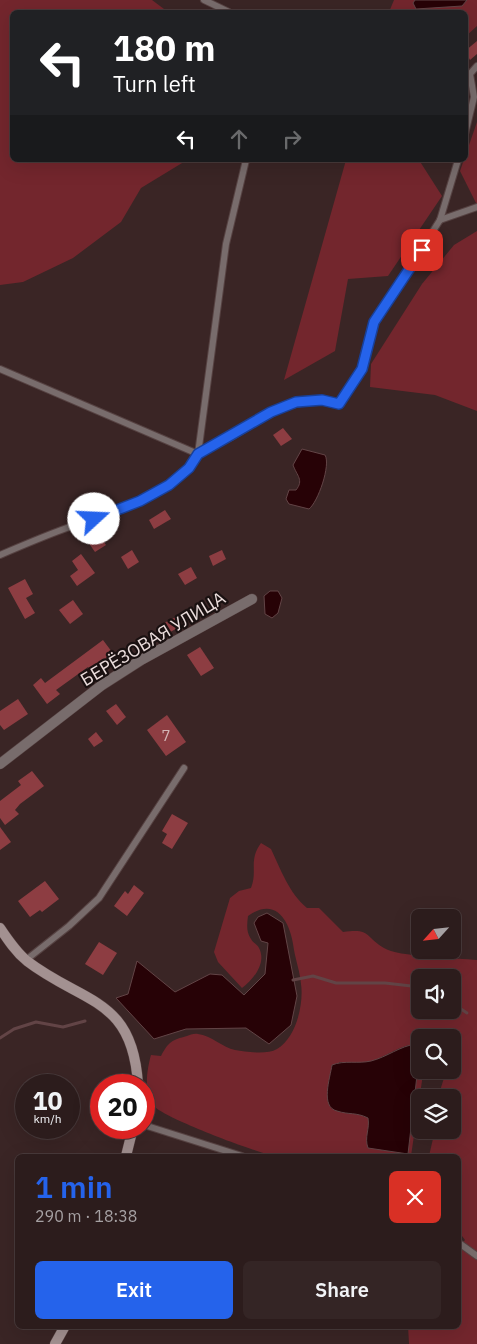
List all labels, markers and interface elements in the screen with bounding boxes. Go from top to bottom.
text: 180 m [113,25,216,71]
icon: left [30,30,95,95]
text: Turn left [113,69,196,98]
icon: left [172,125,200,153]
icon: ahead [225,125,253,153]
icon: right [278,125,306,153]
pin [401,229,443,271]
icon: arrive [408,236,436,264]
position arrow [67,492,119,544]
street label: БЕРЁЗОВАЯ УЛИЦА [76,586,230,691]
house number: 7 [161,726,171,745]
north arrow [411,909,461,959]
map controls [411,909,461,1139]
button: sound [411,969,461,1019]
button: search [411,1029,461,1079]
speed limit sign: 20 [90,1074,155,1139]
text: 10 [32,1084,63,1117]
button: layers [411,1089,461,1139]
text: km/h [33,1111,62,1126]
text: 1 min [35,1167,113,1206]
button: close [389,1171,441,1223]
text: 290 m · 18:38 [35,1206,137,1226]
button: Exit [35,1261,233,1319]
button: Share [243,1261,441,1319]

